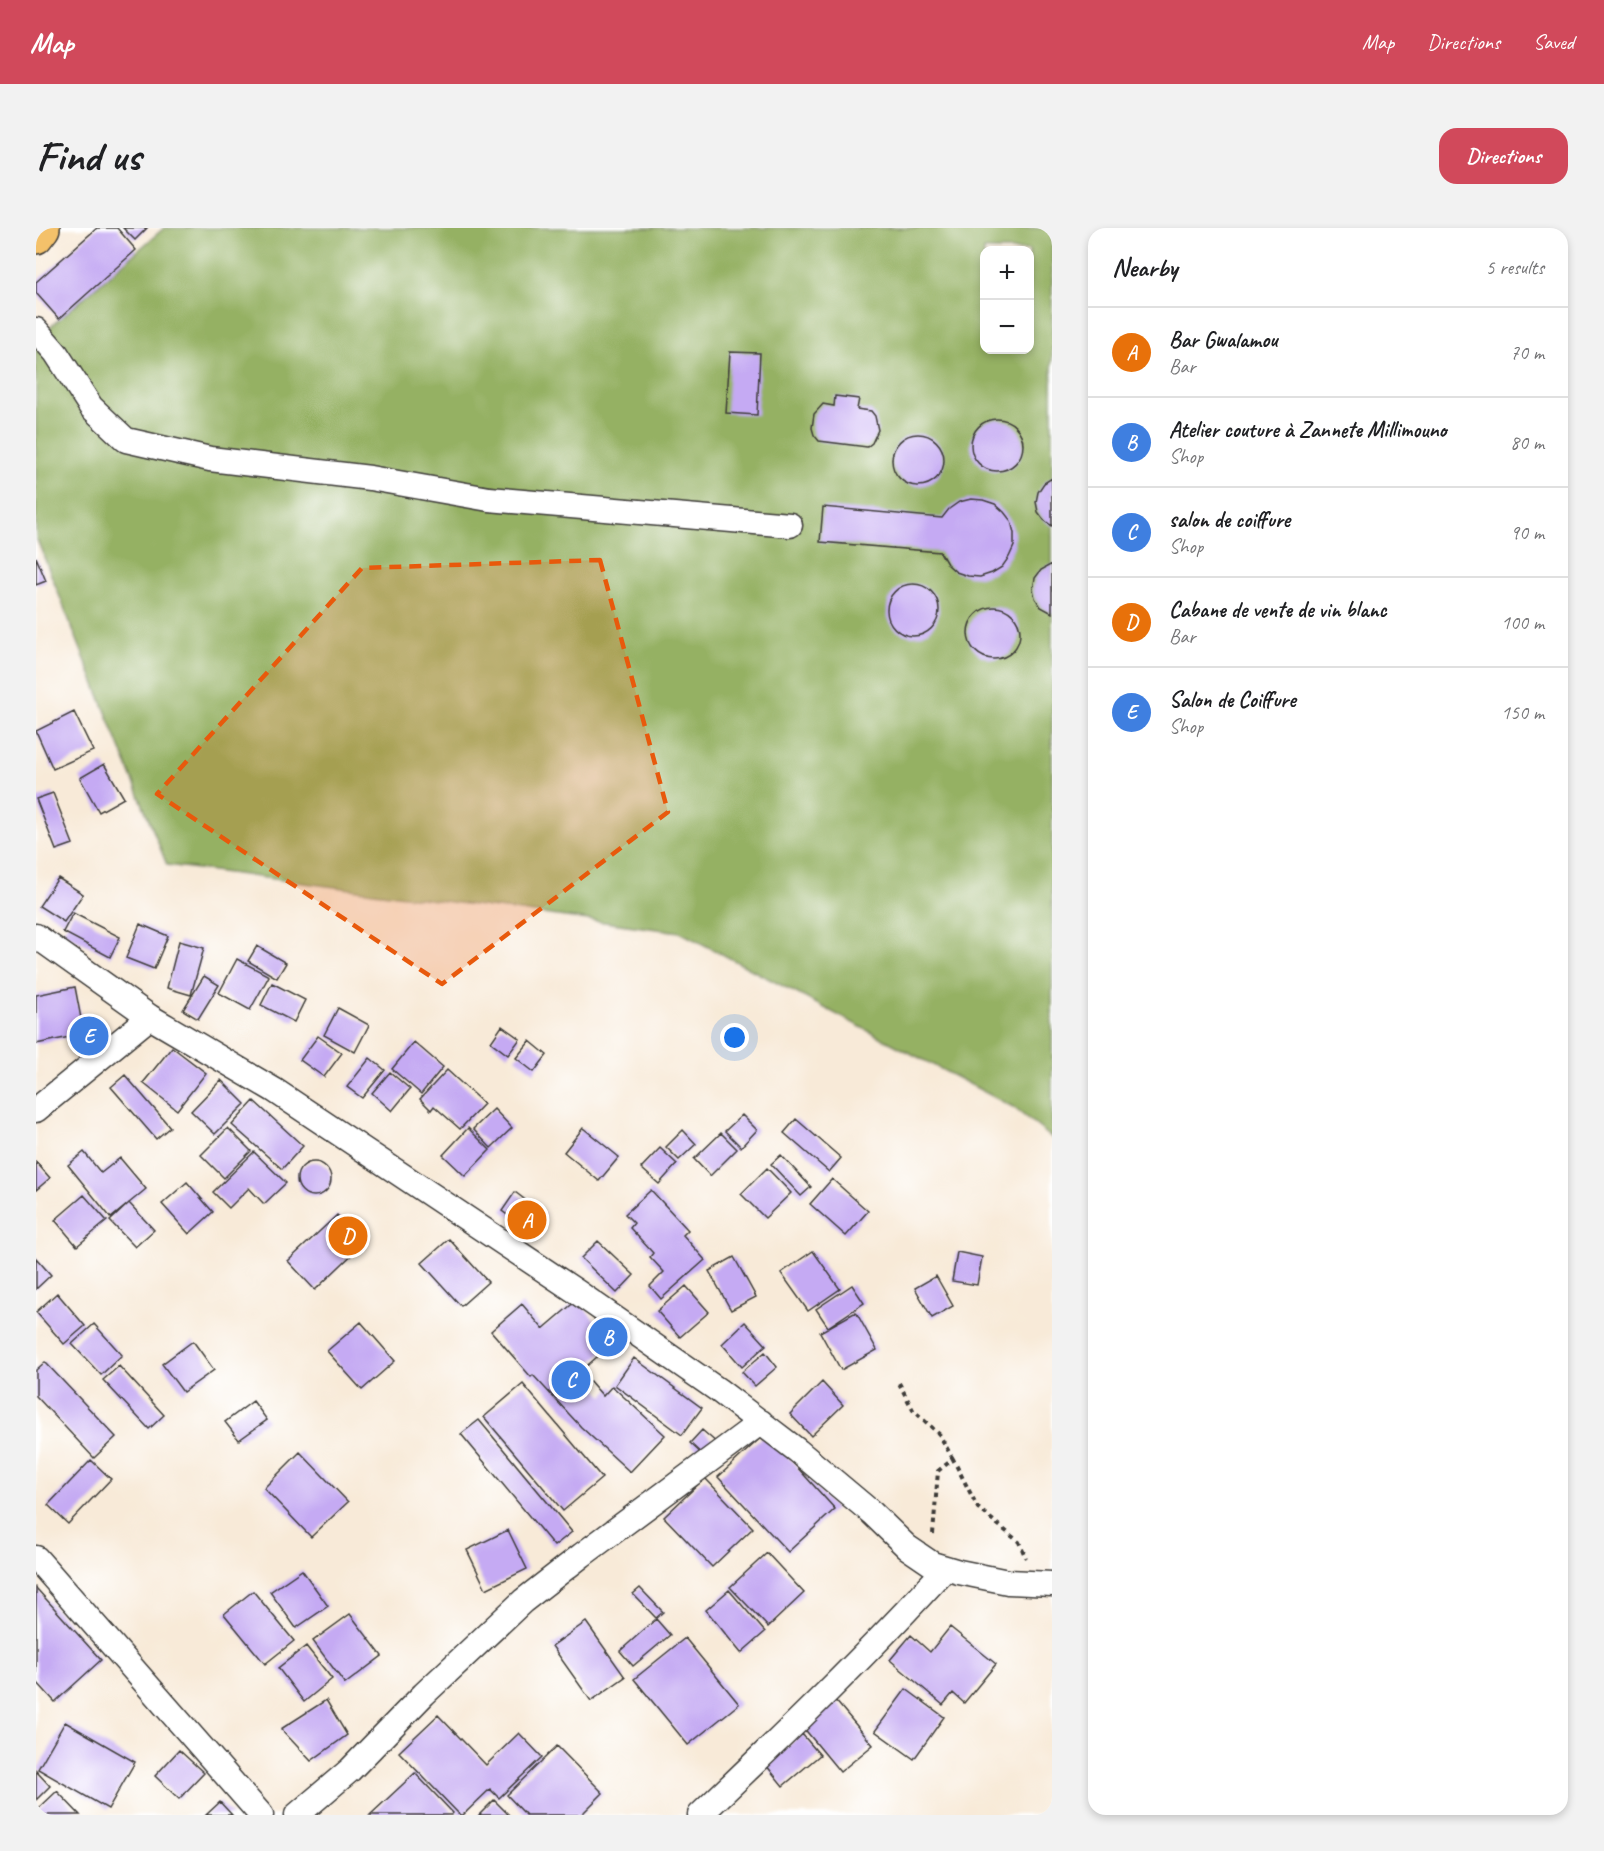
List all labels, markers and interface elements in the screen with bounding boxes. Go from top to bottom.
text: Map [30,25,73,60]
text: Map [1362,29,1394,55]
text: Directions [1427,29,1500,55]
text: Saved [1533,29,1574,55]
button: Directions [1439,128,1568,184]
text: Find us [36,130,141,183]
map controls [980,246,1034,354]
button: + [980,246,1034,300]
text: Nearby [1112,251,1177,284]
text: 5 results [1485,255,1544,280]
button: − [980,300,1034,354]
text: Bar Gwalamou [1169,326,1277,354]
text: A [1126,340,1137,365]
text: 70 m [1510,340,1544,365]
text: Bar [1169,354,1195,379]
text: Atelier couture à Zannete Millimouno [1169,416,1447,444]
text: B [1126,430,1137,455]
text: 80 m [1510,430,1544,455]
text: Shop [1169,444,1203,469]
text: salon de coiffure [1169,506,1290,534]
text: C [1127,520,1136,545]
text: 90 m [1510,520,1544,545]
text: Shop [1169,534,1203,559]
text: Cabane de vente de vin blanc [1169,596,1387,624]
text: D [1126,610,1137,635]
text: 100 m [1501,610,1544,635]
text: Bar [1169,624,1195,649]
text: Salon de Coiffure [1169,686,1295,714]
text: E [1126,700,1137,725]
text: 150 m [1501,700,1544,725]
text: Shop [1169,714,1203,739]
pin: E [70,1014,108,1058]
your location [720,1023,749,1052]
pin: A [508,1198,546,1242]
pin: D [328,1214,368,1258]
pin: B [588,1314,628,1360]
pin: C [552,1358,590,1402]

